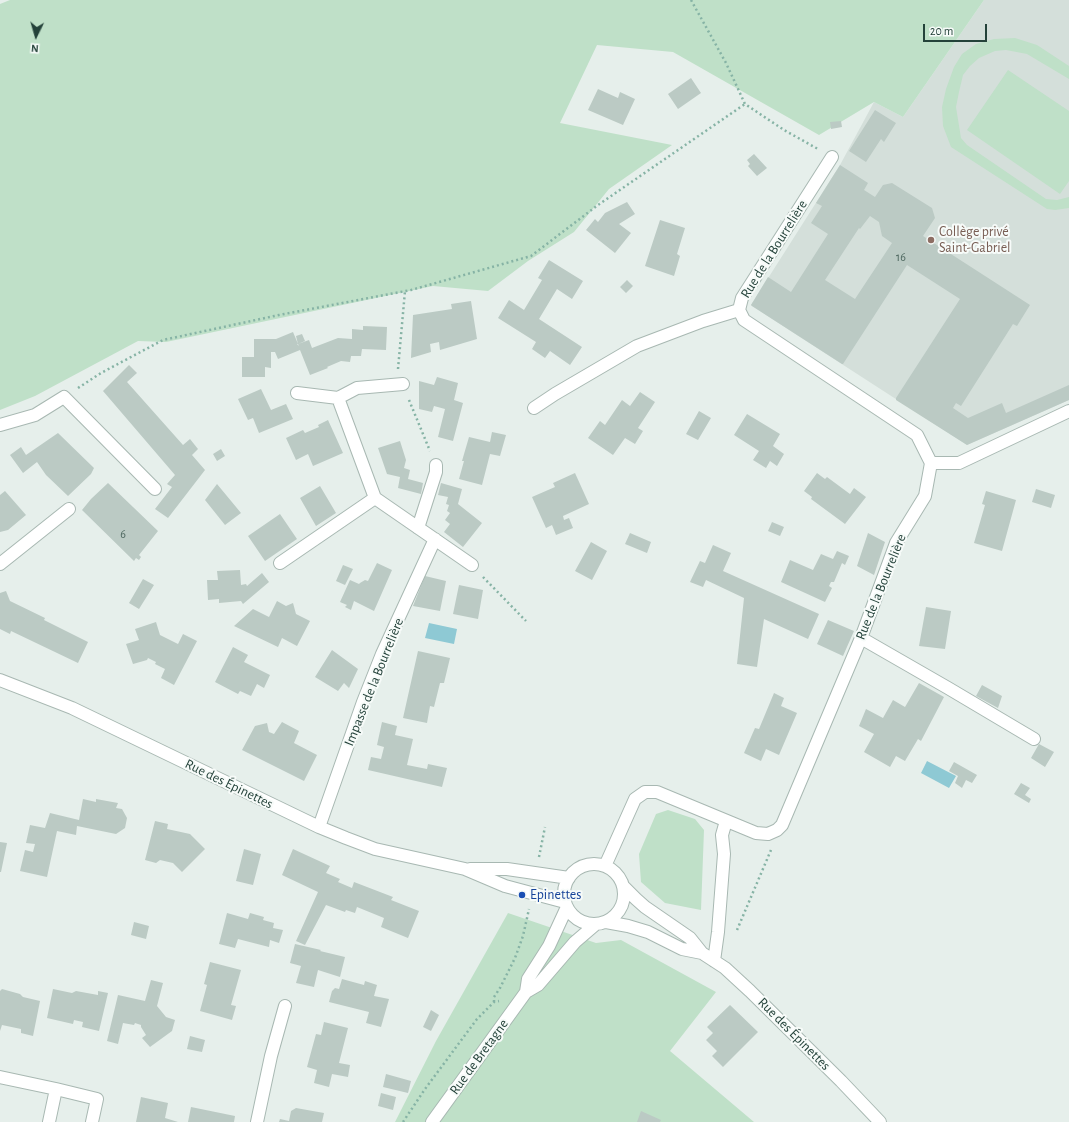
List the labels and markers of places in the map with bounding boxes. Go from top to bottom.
place label: Collège privé Saint-Gabriel [939,224,1011,256]
marker: Collège privé Saint-Gabriel [926,235,936,245]
place label: Epinettes [530,887,581,903]
marker: Epinettes [517,890,527,900]

